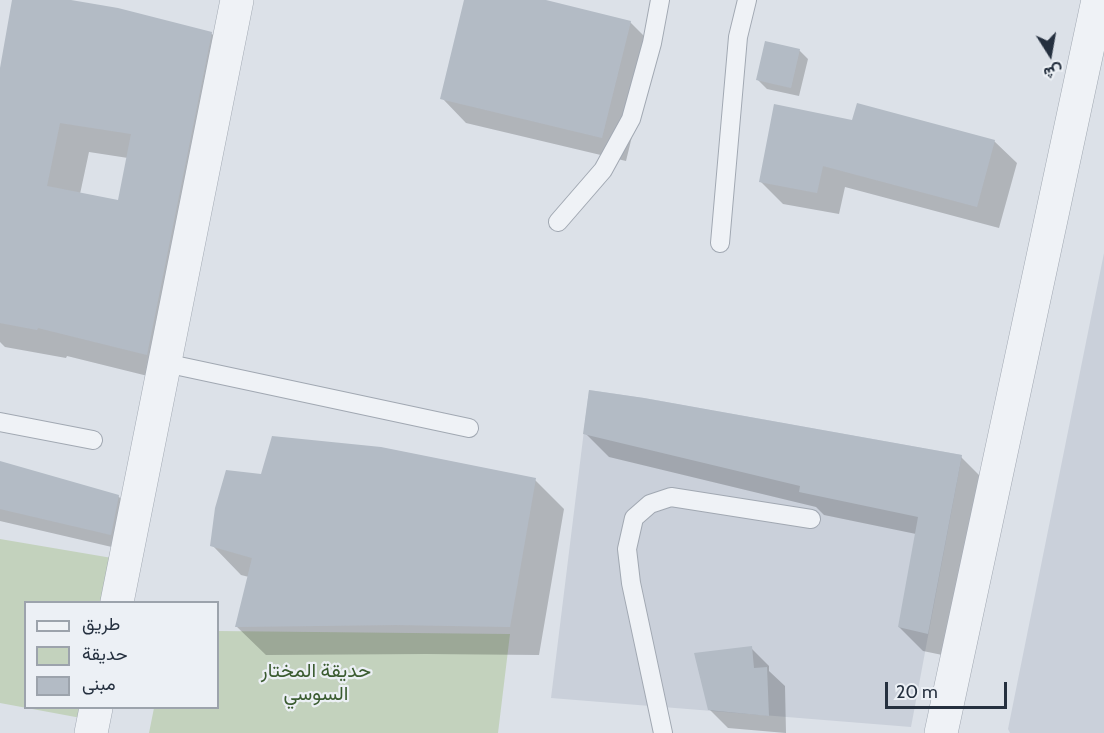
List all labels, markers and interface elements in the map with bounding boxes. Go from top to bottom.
north arrow [1020,24,1080,84]
text: ش [1042,61,1065,83]
legend [24,601,219,709]
text: طريق [82,613,120,635]
text: حديقة [82,643,128,665]
park label: حديقة المختار السوسي [261,659,371,706]
scale bar [888,670,1010,708]
text: مبنى [82,673,116,695]
text: 20 m [896,681,938,703]

